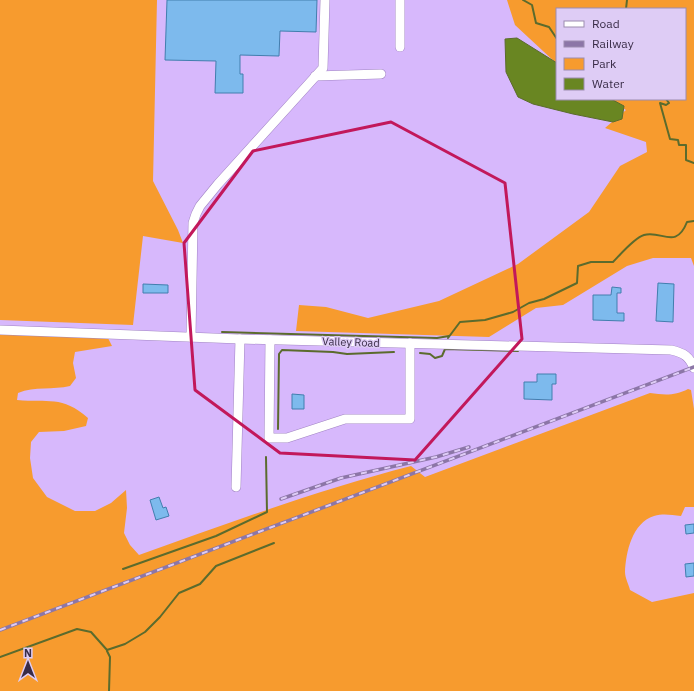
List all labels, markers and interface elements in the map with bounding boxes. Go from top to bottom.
legend [556,8,686,100]
text: Road [592,16,620,31]
text: Railway [592,36,634,51]
text: Park [592,56,617,71]
text: Water [592,76,625,91]
street label: Valley Road [322,334,380,350]
north arrow [8,643,48,683]
text: N [24,646,32,660]

